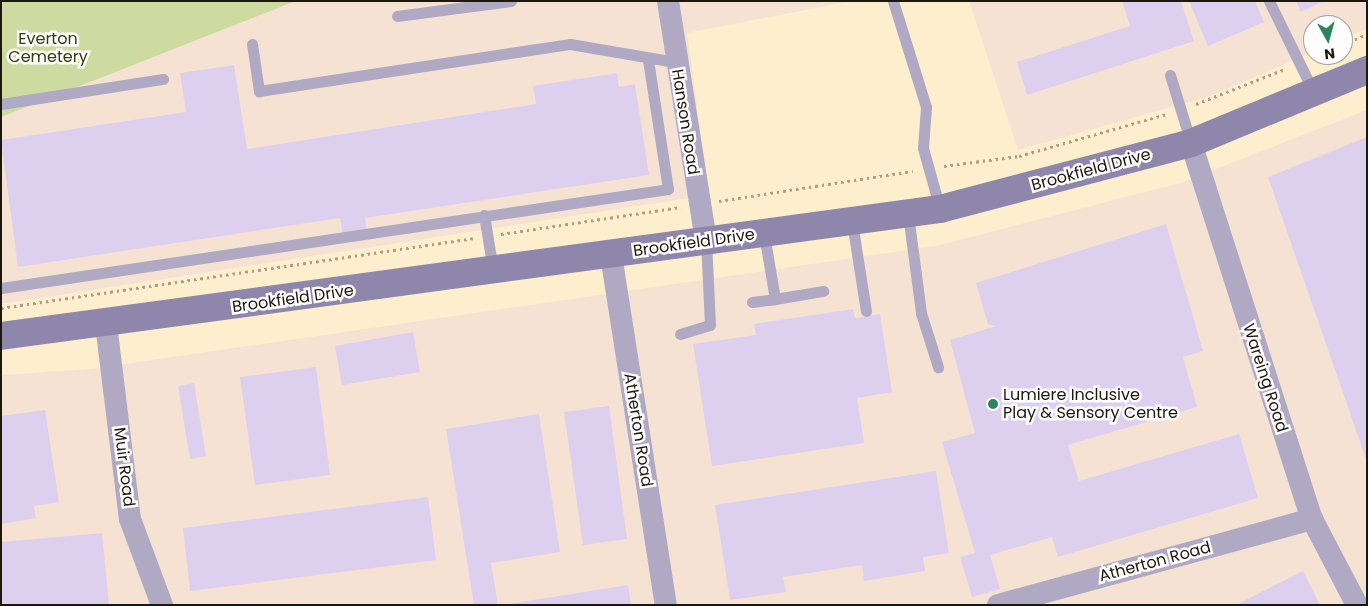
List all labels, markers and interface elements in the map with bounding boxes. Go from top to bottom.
north arrow [1303,15,1353,65]
park label: Everton Cemetery [8,29,88,67]
text: N [1323,43,1336,64]
street label: Hanson Road [667,68,703,176]
street label: Brookfield Drive [1029,145,1153,195]
street label: Brookfield Drive [632,225,756,261]
street label: Brookfield Drive [231,281,355,317]
street label: Wareing Road [1238,321,1292,435]
street label: Atherton Road [620,372,656,488]
place label: Lumiere Inclusive Play & Sensory Centre [1003,385,1178,423]
marker: Lumiere Inclusive Play & Sensory Centre [987,398,999,410]
street label: Muir Road [110,426,138,508]
street label: Atherton Road [1097,538,1213,586]

